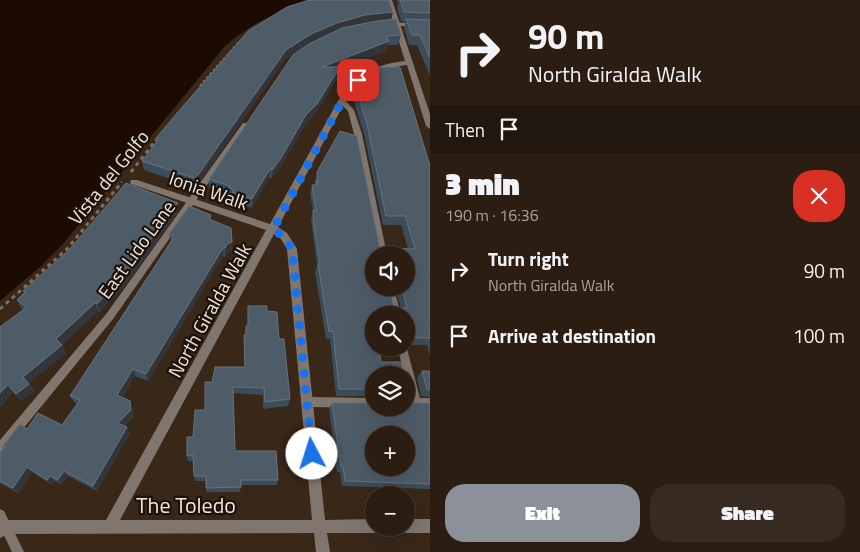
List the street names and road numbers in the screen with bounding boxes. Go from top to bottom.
street label: Vista del Golfo [61,123,155,231]
street label: Ionia Walk [165,163,253,217]
street label: East Lido Lane [90,194,182,304]
street label: North Giralda Walk [160,237,258,383]
street label: The Toledo [136,488,236,522]

